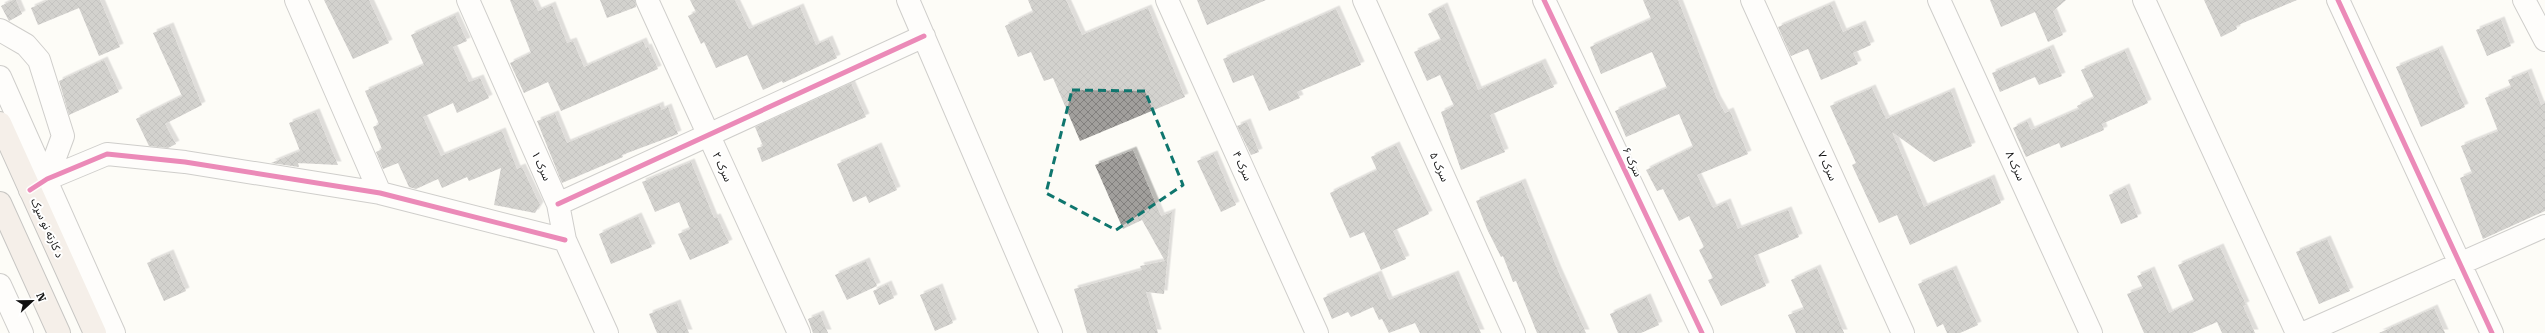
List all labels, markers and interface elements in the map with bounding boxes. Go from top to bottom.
street label: سرک ۶ [1619,145,1645,179]
street label: سرک ۱ [529,149,553,183]
street label: سرک ۴ [1230,149,1254,183]
street label: سرک ۷ [1815,149,1839,183]
street label: سرک ۸ [2003,149,2027,183]
street label: سرک ۲ [709,150,735,184]
street label: سرک ۵ [1427,150,1451,184]
street label: د کارته نو سړک [28,196,66,260]
north arrow [12,281,52,321]
text: N [33,291,49,304]

